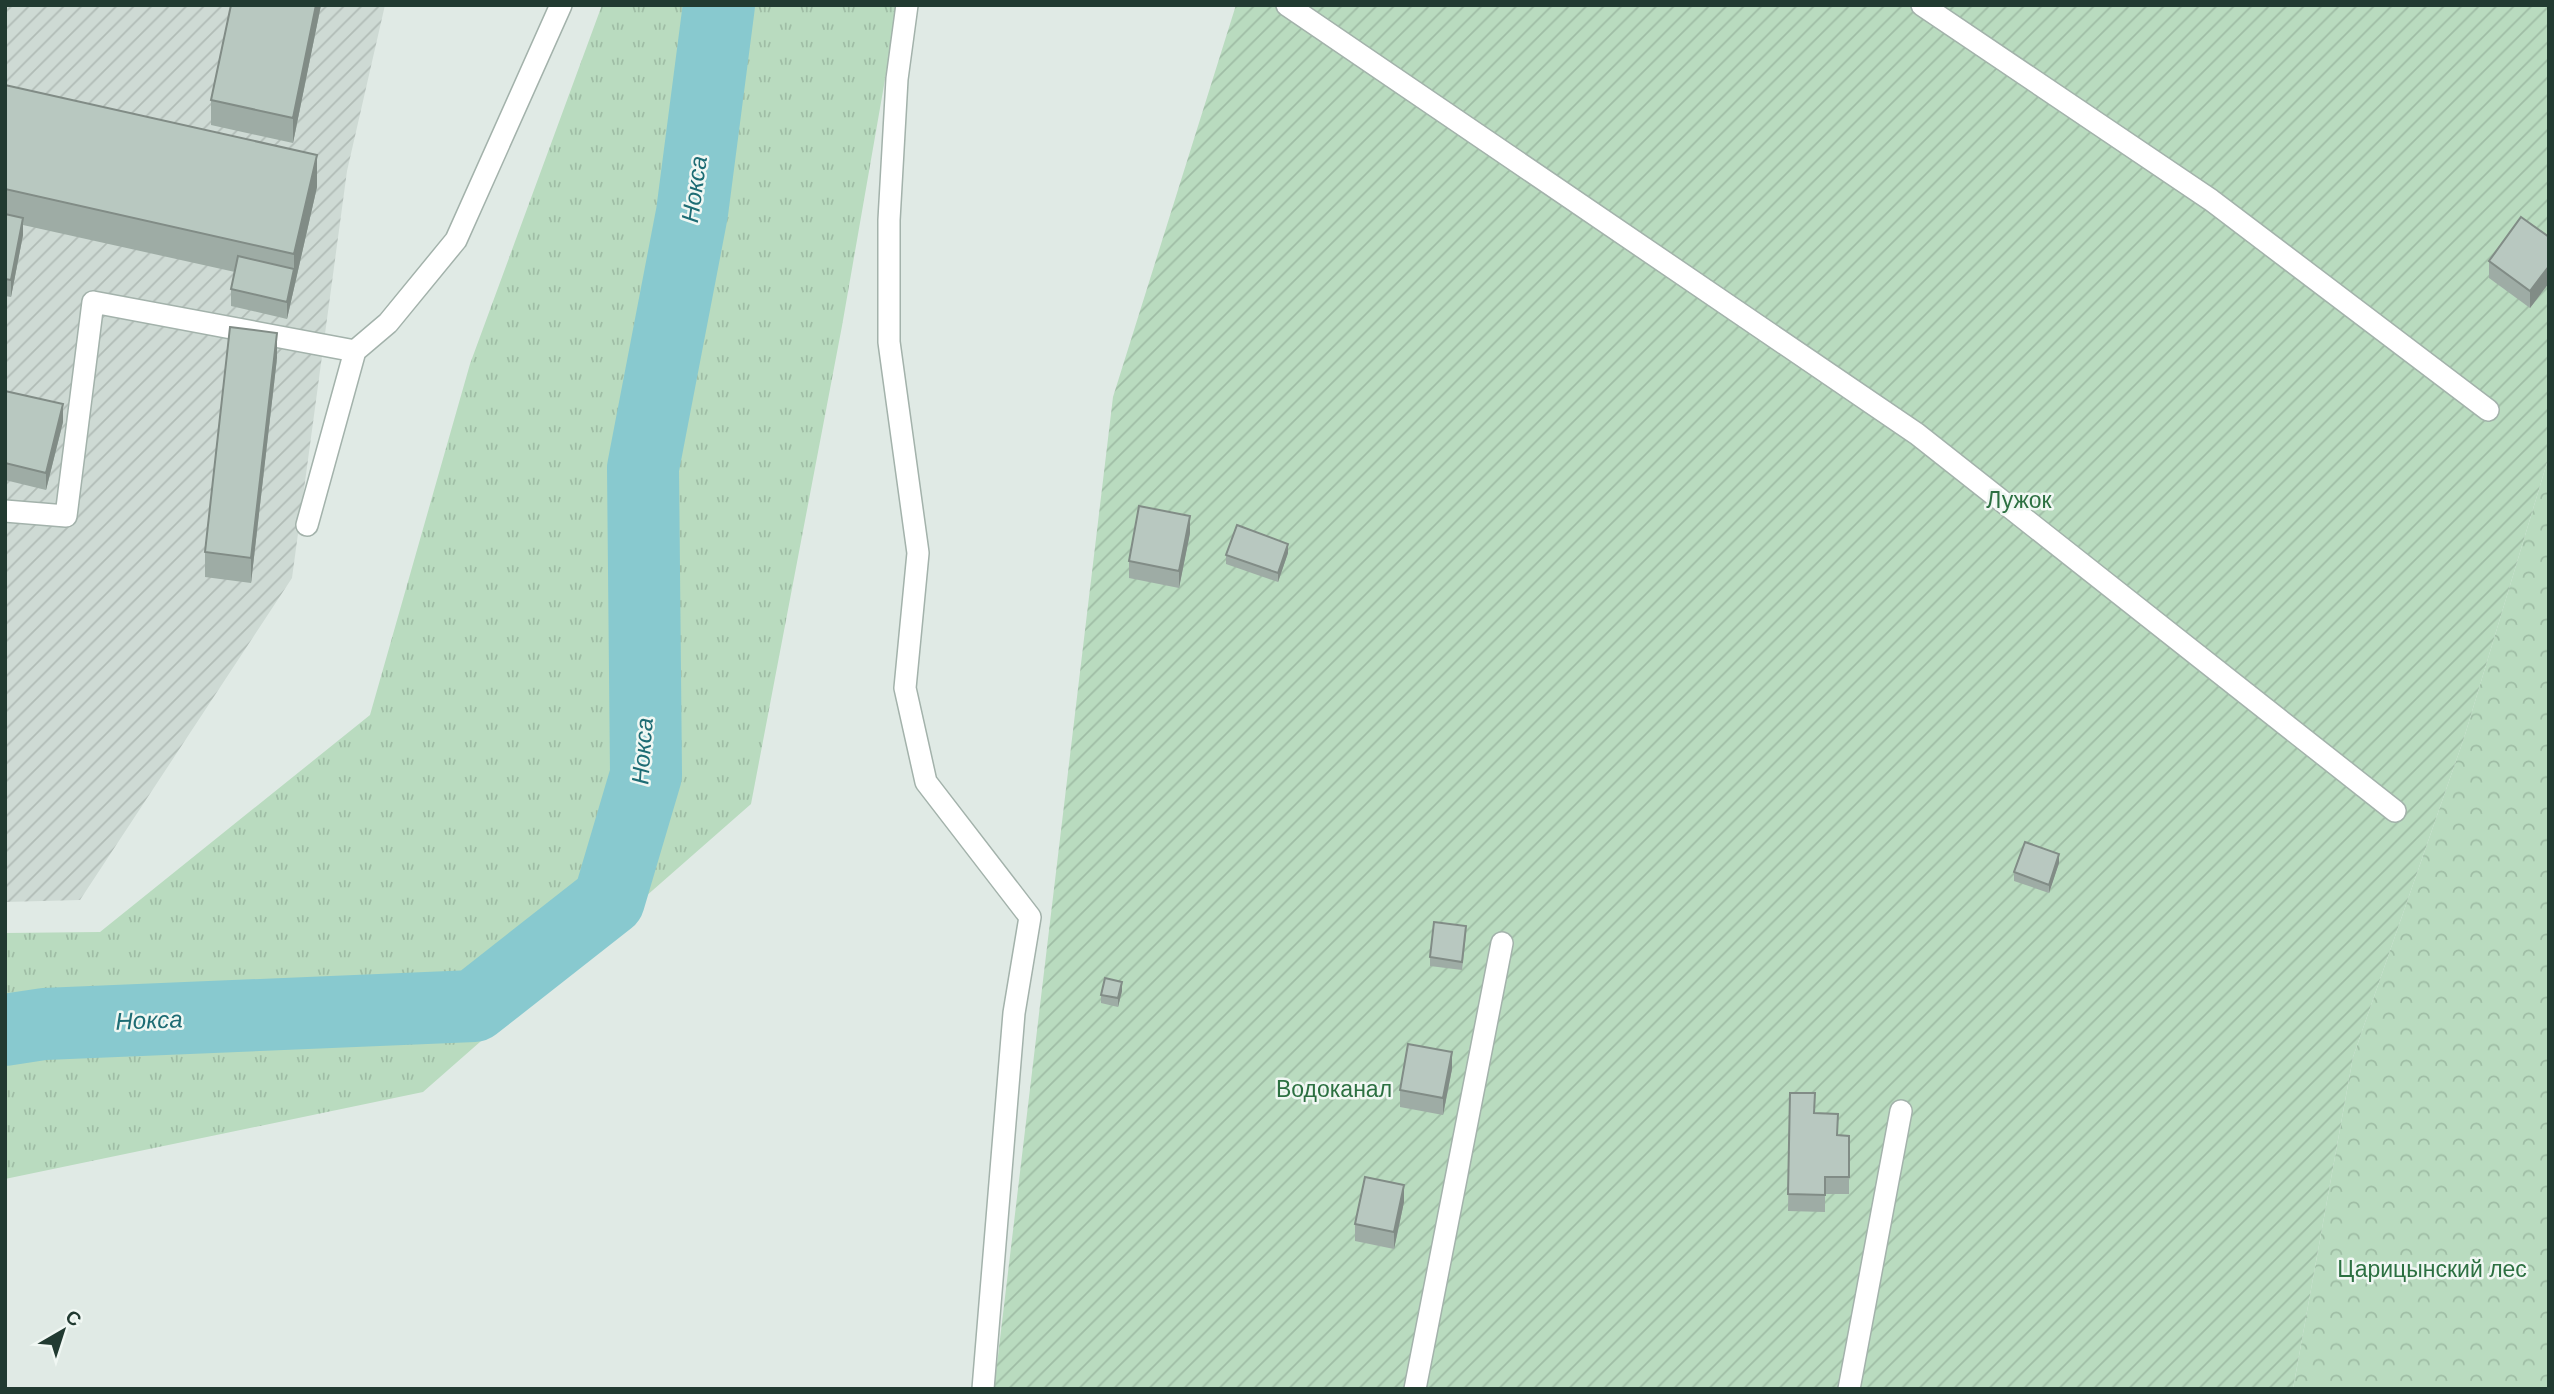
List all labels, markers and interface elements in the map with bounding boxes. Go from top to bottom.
water label: Нокса [676,154,712,224]
park label: Лужок [1986,487,2053,513]
water label: Нокса [626,717,658,785]
water label: Нокса [115,1005,183,1035]
park label: Водоканал [1276,1076,1392,1102]
park label: Царицынский лес [2337,1256,2527,1282]
north arrow [28,1296,98,1366]
text: С [61,1306,86,1331]

